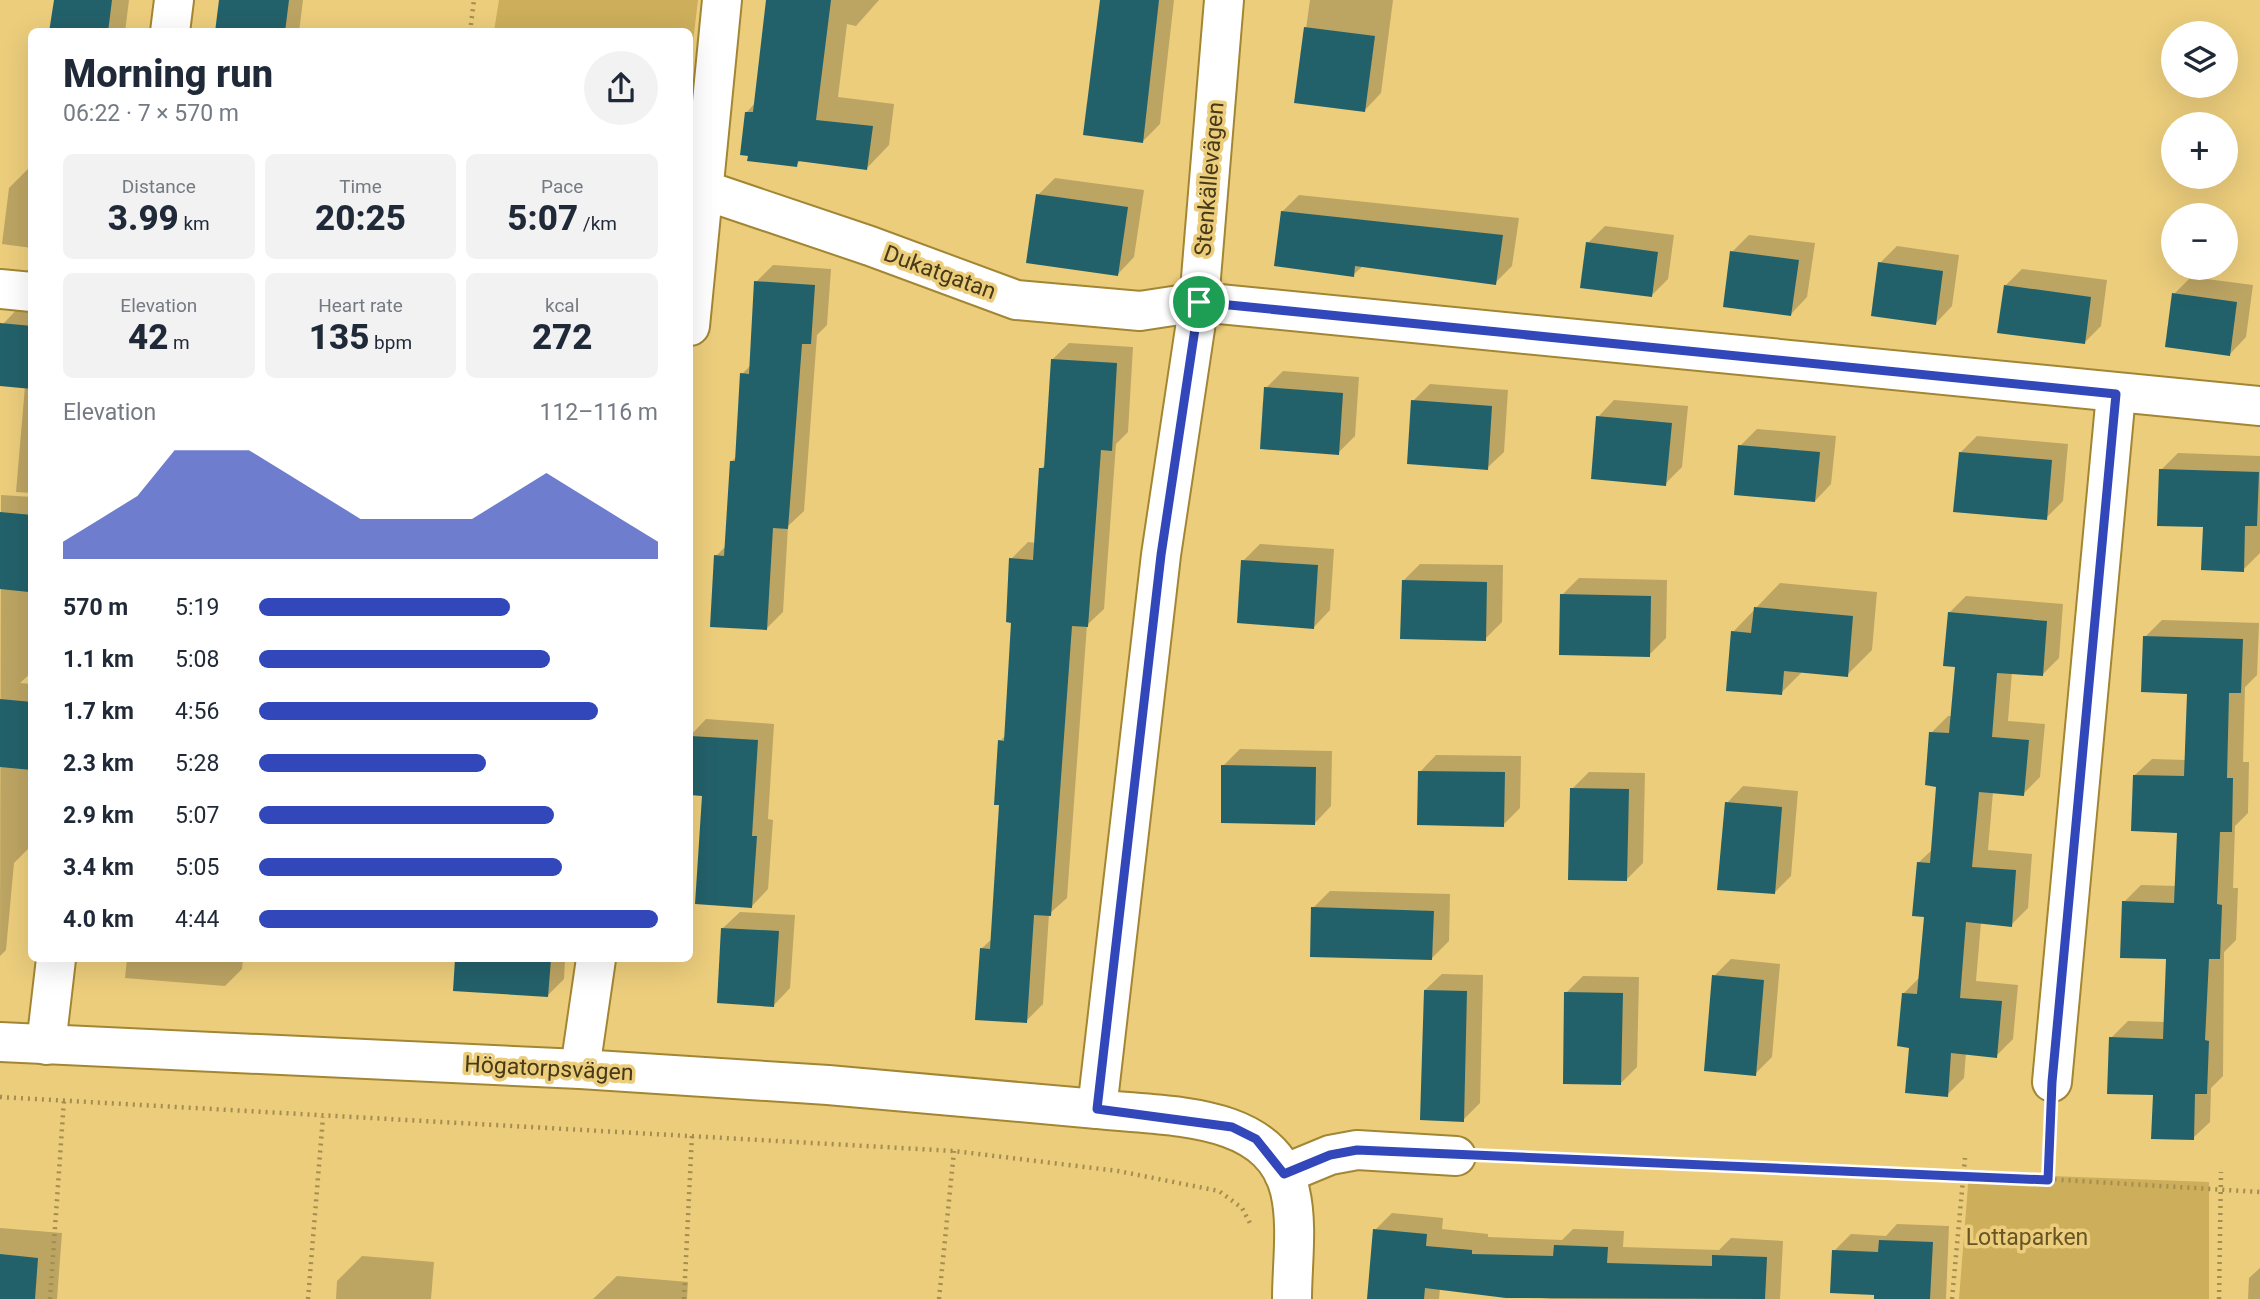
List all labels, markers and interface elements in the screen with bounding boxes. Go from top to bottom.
map controls [2161,21,2238,280]
button: layers [2161,21,2238,98]
button: share [584,51,658,125]
text: Morning run [63,52,273,96]
text: 06:22 · 7 × 570 m [63,100,239,127]
street label: Stenkällevägen [1189,101,1230,257]
button: + [2161,112,2238,189]
text: Distance [122,175,196,198]
text: Time [339,175,382,198]
text: Pace [541,175,583,198]
text: 3.99 [108,198,179,239]
text: 20:25 [315,198,406,239]
text: 5:07 [507,198,578,239]
button: − [2161,203,2238,280]
text: km [179,212,210,235]
text: /km [578,212,617,235]
street label: Dukatgatan [880,240,1000,305]
pin [1169,272,1229,332]
icon: arrive [1180,283,1218,321]
text: Elevation [120,294,197,317]
text: Heart rate [318,294,403,317]
text: kcal [545,294,579,317]
text: 42 [128,317,168,358]
text: 135 [309,317,369,358]
text: 272 [532,317,592,358]
text: m [168,331,190,354]
text: bpm [369,331,412,354]
text: Elevation [63,399,156,426]
text: 112–116 m [539,399,658,426]
text: 570 m [63,594,128,621]
text: 5:19 [175,594,219,621]
text: 1.1 km [63,646,134,673]
text: 5:08 [175,646,219,673]
text: 1.7 km [63,698,134,725]
text: 4:56 [175,698,219,725]
text: 2.3 km [63,750,134,777]
text: 5:28 [175,750,219,777]
text: 2.9 km [63,802,134,829]
text: 5:07 [175,802,219,829]
text: 3.4 km [63,854,134,881]
text: 5:05 [175,854,219,881]
text: 4.0 km [63,906,134,933]
text: 4:44 [175,906,219,933]
street label: Högatorpsvägen [464,1051,634,1086]
park label: Lottaparken [1966,1224,2088,1251]

